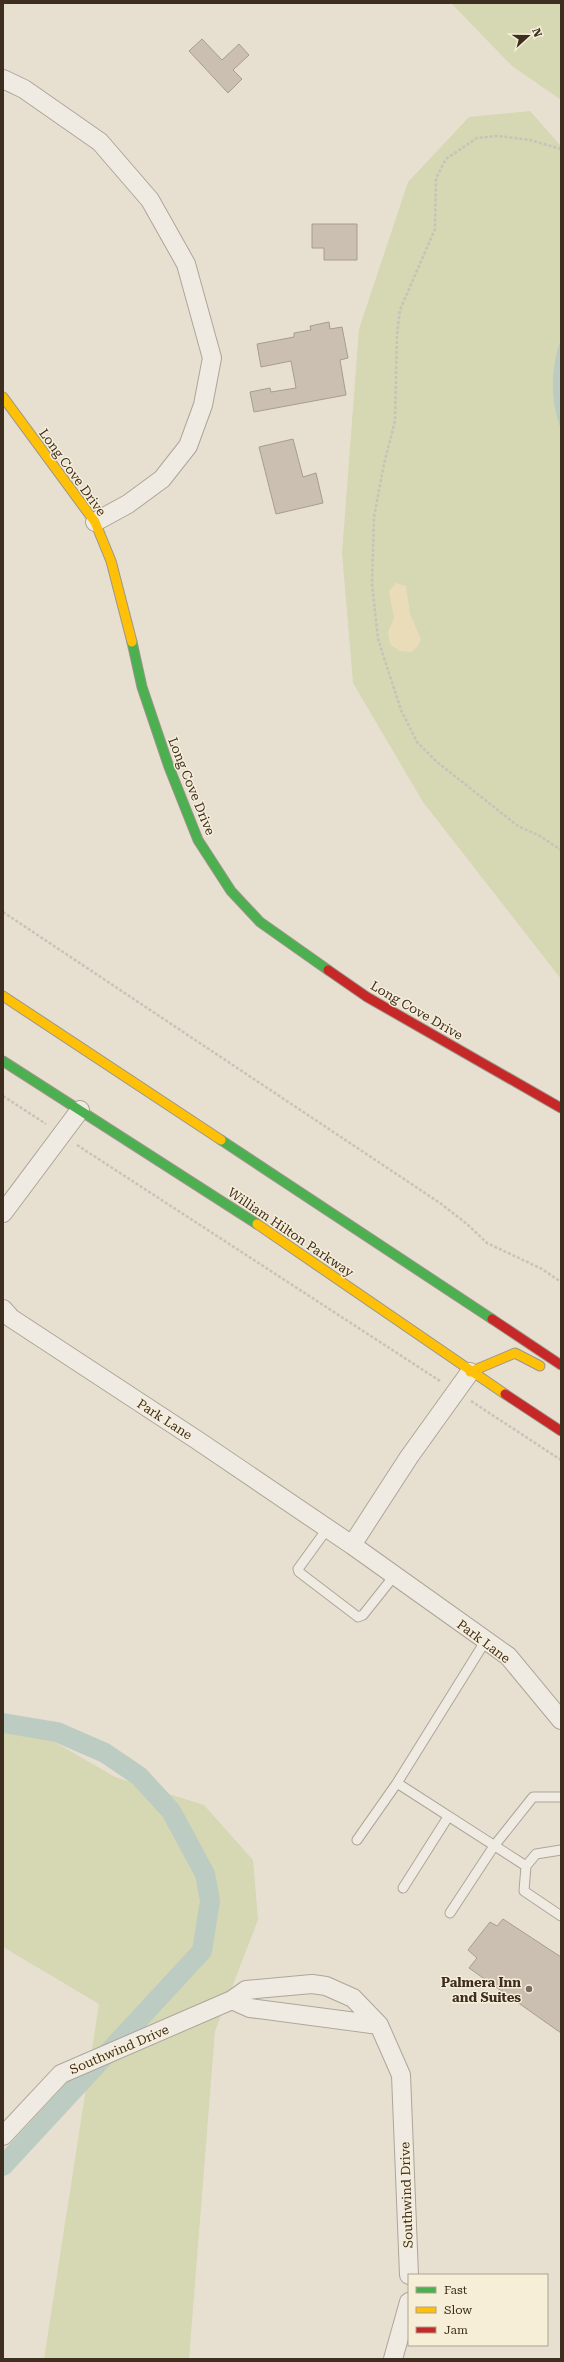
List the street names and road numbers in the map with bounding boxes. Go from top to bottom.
street label: Long Cove Drive [36,426,109,519]
street label: Long Cove Drive [165,735,218,837]
street label: Long Cove Drive [368,978,465,1043]
street label: William Hilton Parkway [225,1185,357,1280]
street label: Park Lane [134,1396,195,1443]
street label: Park Lane [454,1617,513,1666]
street label: Southwind Drive [67,2022,171,2077]
street label: Southwind Drive [397,2142,416,2248]

